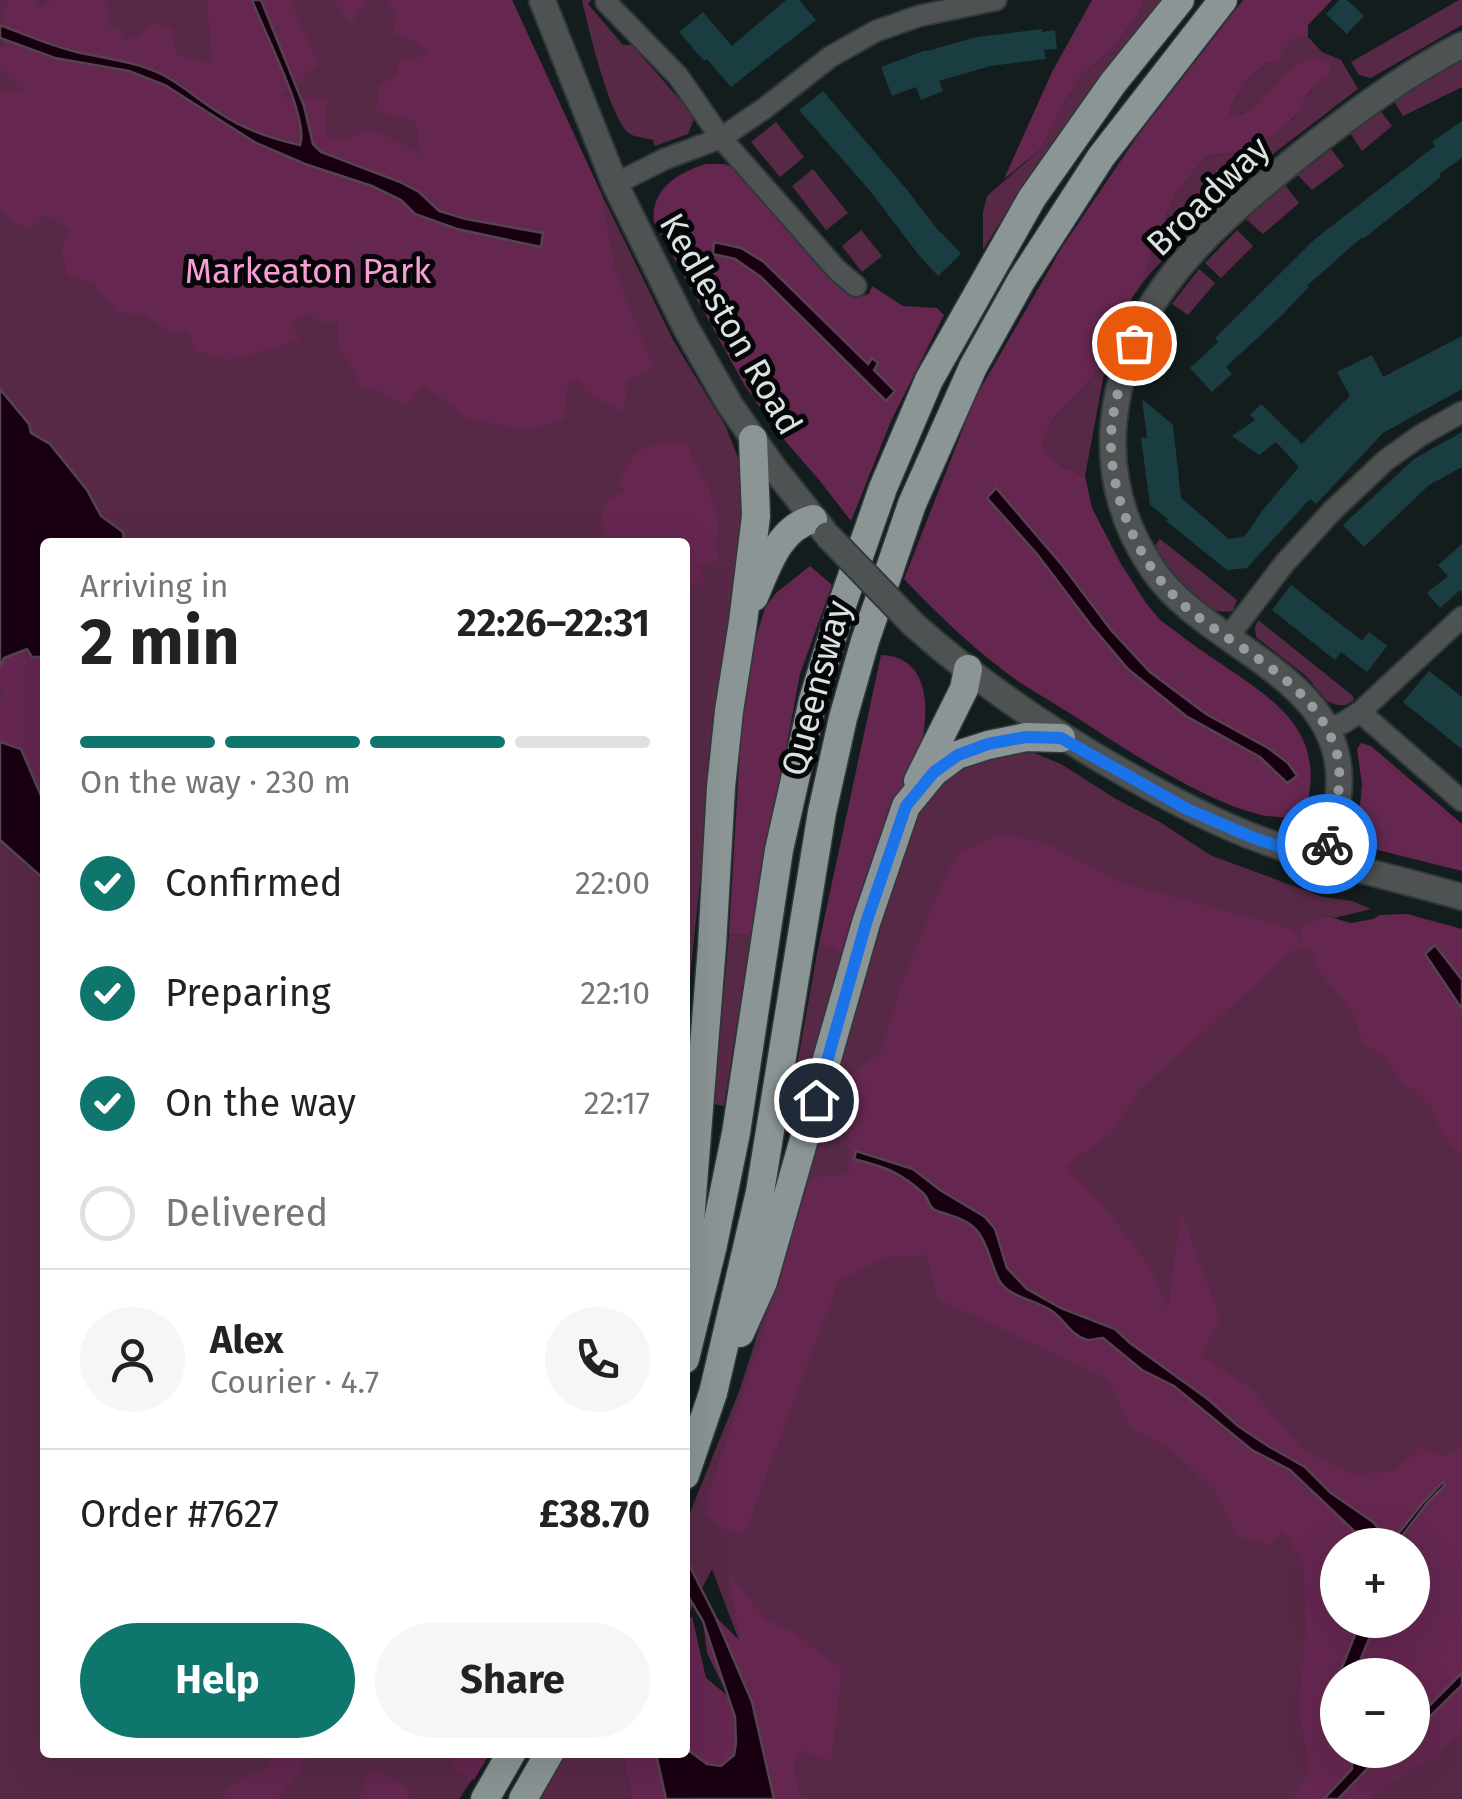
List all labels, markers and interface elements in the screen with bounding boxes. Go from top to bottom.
street label: Broadway [1138,127,1278,265]
street label: Kedleston Road [651,206,811,442]
park label: Markeaton Park [185,250,431,292]
pin [1092,301,1177,386]
icon: bag [1107,316,1162,371]
text: Arriving in [80,567,228,605]
street label: Queensway [772,596,860,780]
text: 22:26–22:31 [457,600,650,646]
text: 2 min [80,603,240,681]
text: On the way · 230 m [80,763,351,801]
courier [1277,794,1377,894]
icon: bike [1300,817,1355,872]
icon: check [80,856,135,911]
text: Confirmed [165,860,343,906]
text: 22:00 [575,864,650,902]
icon: check [80,966,135,1021]
text: Preparing [165,970,331,1016]
text: 22:10 [580,974,650,1012]
pin [774,1058,859,1143]
icon: home [789,1073,844,1128]
icon: check [80,1076,135,1131]
text: On the way [165,1080,356,1126]
text: 22:17 [584,1084,650,1122]
text: Delivered [165,1190,328,1236]
button: person [80,1307,185,1412]
button: phone [545,1307,650,1412]
text: Alex [210,1317,283,1363]
text: Courier · 4.7 [210,1363,379,1401]
text: Order #7627 [80,1491,279,1537]
text: £38.70 [539,1491,650,1537]
map controls [1320,1528,1430,1768]
button: + [1320,1528,1430,1638]
button: Help [80,1623,355,1738]
button: Share [375,1623,650,1738]
button: − [1320,1658,1430,1768]

